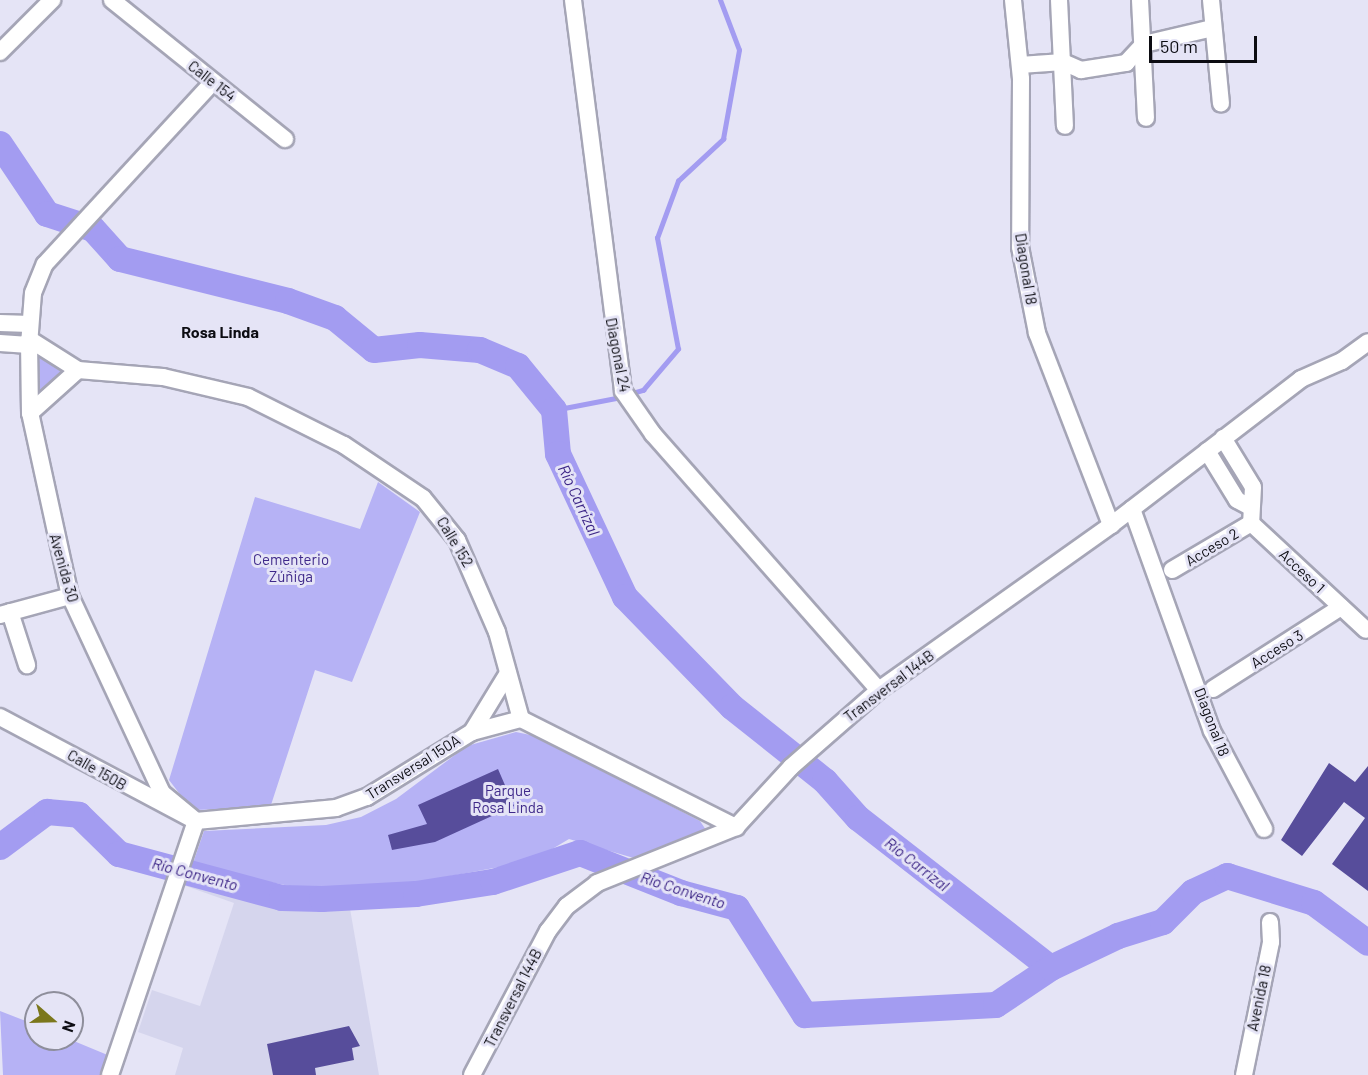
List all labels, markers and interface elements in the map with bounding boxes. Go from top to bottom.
scale bar [1152,24,1260,62]
text: 50 m [1160,35,1198,57]
street label: Calle 154 [184,57,240,105]
street label: Diagonal 18 [1011,232,1041,306]
street label: Diagonal 24 [602,316,634,394]
district label: Rosa Linda [181,322,259,342]
water label: Río Carrizal [554,461,604,539]
street label: Calle 152 [433,514,477,570]
street label: Acceso 2 [1182,524,1242,570]
street label: Avenida 30 [46,532,82,604]
street label: Acceso 1 [1275,545,1329,597]
park label: Cementerio Zúñiga [253,550,329,585]
street label: Acceso 3 [1247,626,1307,672]
street label: Transversal 144B [840,646,938,726]
street label: Diagonal 18 [1191,685,1233,759]
street label: Transversal 150A [363,731,463,803]
street label: Calle 150B [64,746,130,794]
park label: Parque Rosa Linda [472,781,544,816]
water label: Río Carrizal [881,833,953,895]
water label: Río Convento [150,853,240,895]
water label: Río Convento [638,867,728,913]
street label: Transversal 144B [480,946,546,1050]
street label: Avenida 18 [1243,963,1275,1033]
north arrow [24,991,84,1051]
text: N [59,1018,80,1035]

